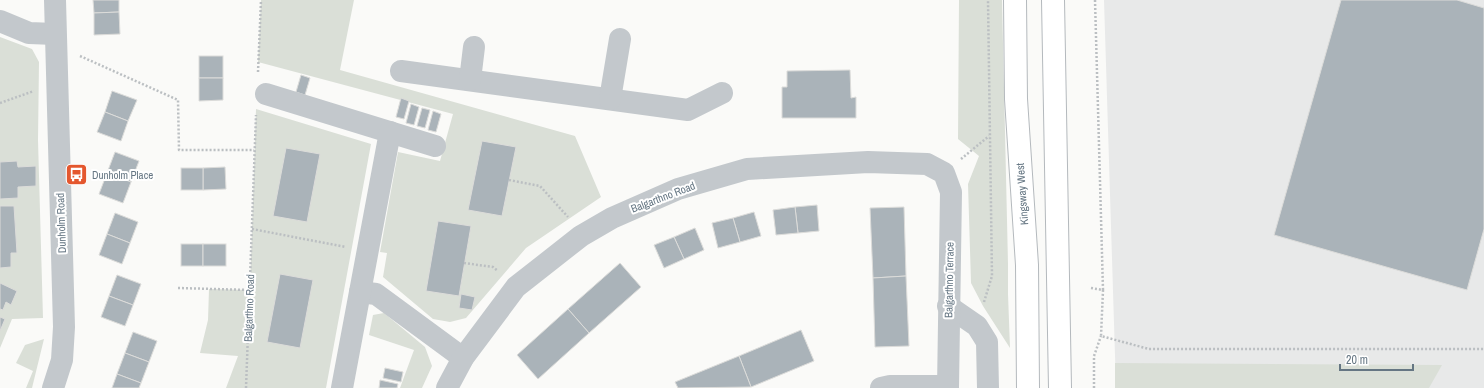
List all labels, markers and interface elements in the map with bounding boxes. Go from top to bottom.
bus stop icon: Dunholm Place [64,162,90,188]
street label: Kingsway West [1013,162,1031,225]
place label: Dunholm Place [92,168,153,182]
street label: Balgarthno Road [629,178,697,216]
street label: Dunholm Road [53,193,69,253]
street label: Balgarthno Terrace [941,242,957,318]
street label: Balgarthno Road [241,274,257,342]
scale bar [1340,346,1413,372]
text: 20 m [1346,352,1368,368]

